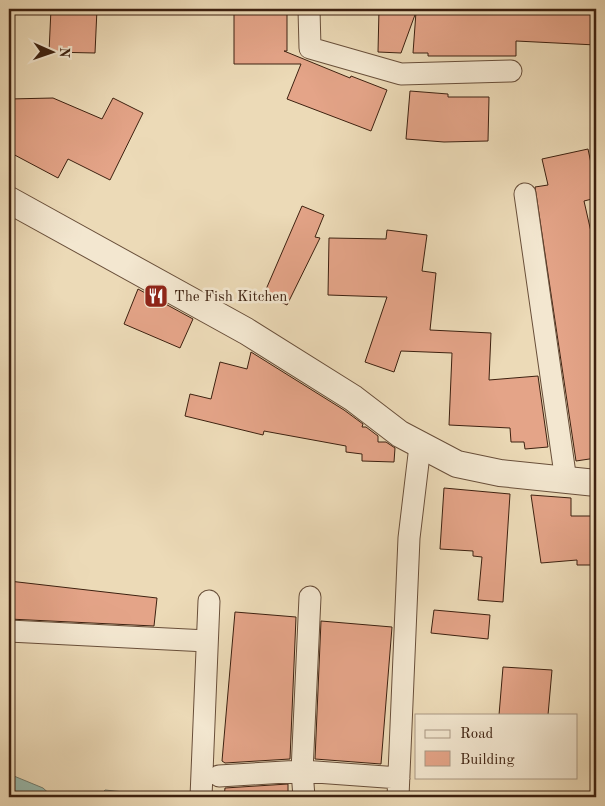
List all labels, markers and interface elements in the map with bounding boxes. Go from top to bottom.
north arrow [28,28,78,78]
text: N [57,47,71,58]
restaurant icon: The Fish Kitchen [143,283,169,309]
place label: The Fish Kitchen [174,290,287,305]
legend [415,714,578,778]
text: Road [460,727,494,742]
text: Building [460,753,515,768]

